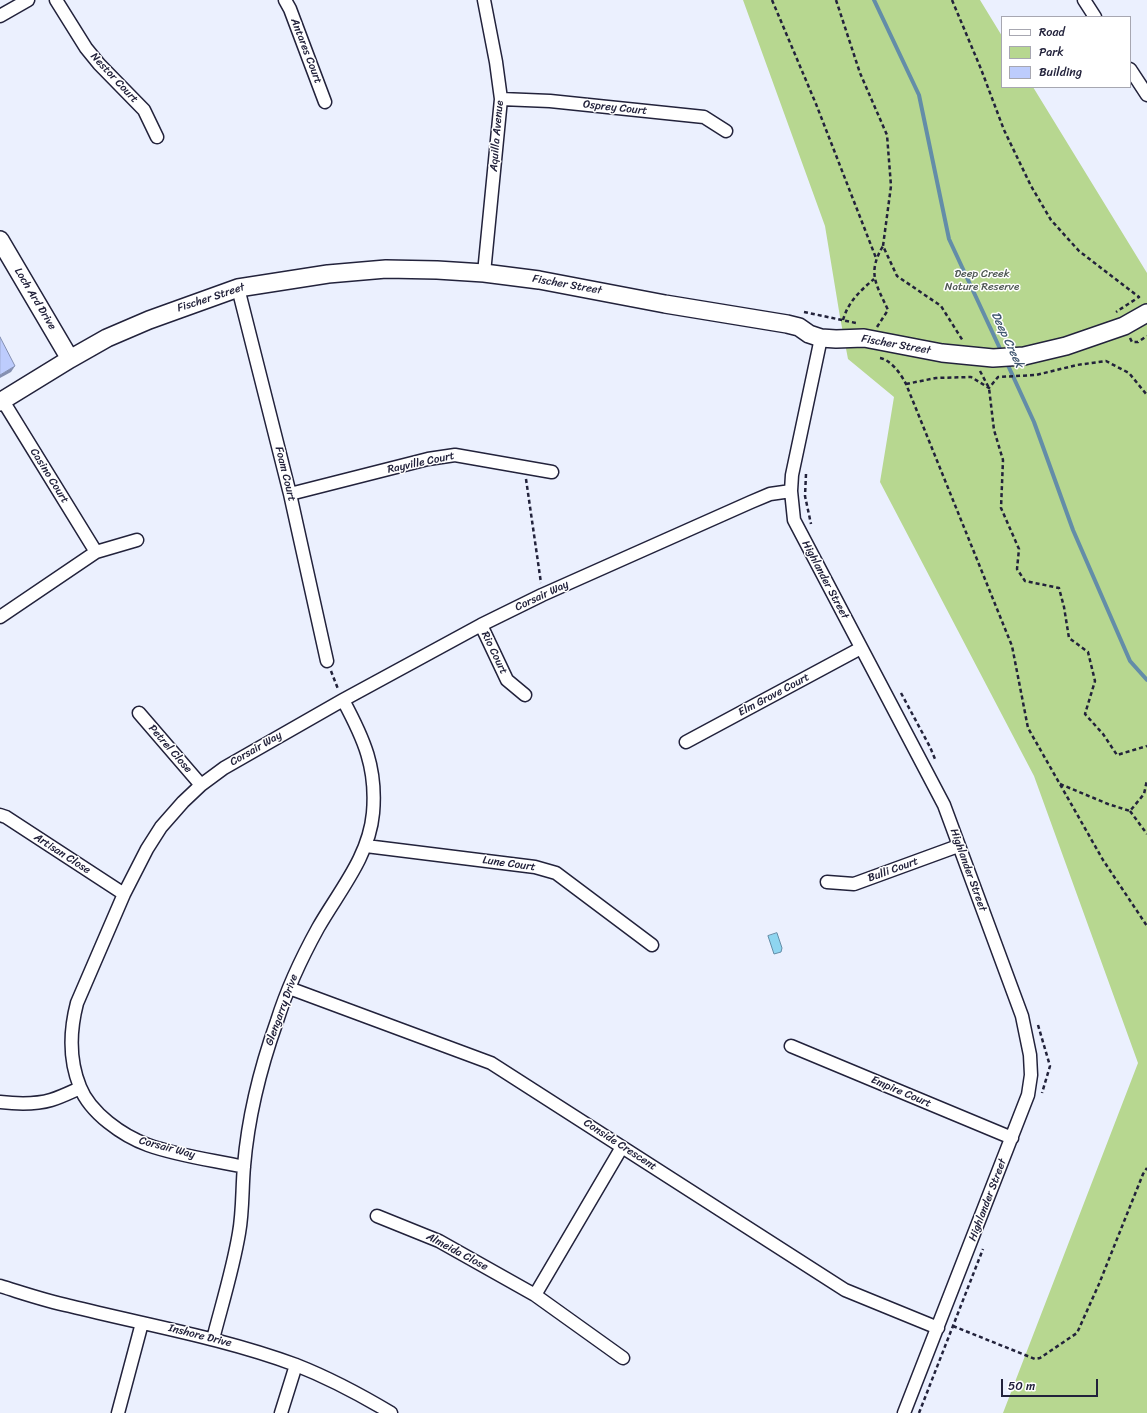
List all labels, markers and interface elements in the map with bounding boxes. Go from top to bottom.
street label: Antares Court [287,16,325,86]
legend [1001,16,1131,88]
text: Road [1039,21,1065,43]
text: Park [1039,41,1064,63]
street label: Nestor Court [87,50,141,106]
text: Building [1039,61,1082,83]
street label: Osprey Court [582,98,648,118]
street label: Aquilla Avenue [487,100,507,172]
street label: Loch Ard Drive [11,266,59,332]
park label: Deep Creek Nature Reserve [945,267,1019,293]
street label: Fischer Street [531,272,603,298]
street label: Fischer Street [176,281,246,315]
water label: Deep Creek [988,310,1026,370]
street label: Fischer Street [860,332,932,358]
street label: Foam Court [272,445,298,503]
street label: Casino Court [27,446,71,506]
street label: Rayville Court [386,449,456,477]
street label: Highlander Street [799,538,851,622]
street label: Corsair Way [513,578,571,614]
street label: Rio Court [478,630,510,676]
street label: Elm Grove Court [736,671,812,719]
street label: Petrel Close [145,722,195,776]
street label: Corsair Way [228,729,284,769]
street label: Highlander Street [947,827,989,913]
street label: Artisan Close [31,831,93,877]
street label: Lune Court [482,854,536,874]
street label: Bulli Court [866,855,920,885]
street label: Glengarry Drive [263,972,301,1048]
street label: Empire Court [869,1073,933,1111]
street label: Conside Crescent [581,1116,659,1174]
street label: Corsair Way [137,1134,197,1162]
street label: Highlander Street [966,1157,1010,1243]
street label: Almeida Close [424,1230,490,1274]
street label: Inshore Drive [167,1322,233,1350]
scale bar [1003,1371,1100,1397]
text: 50 m [1008,1375,1035,1397]

